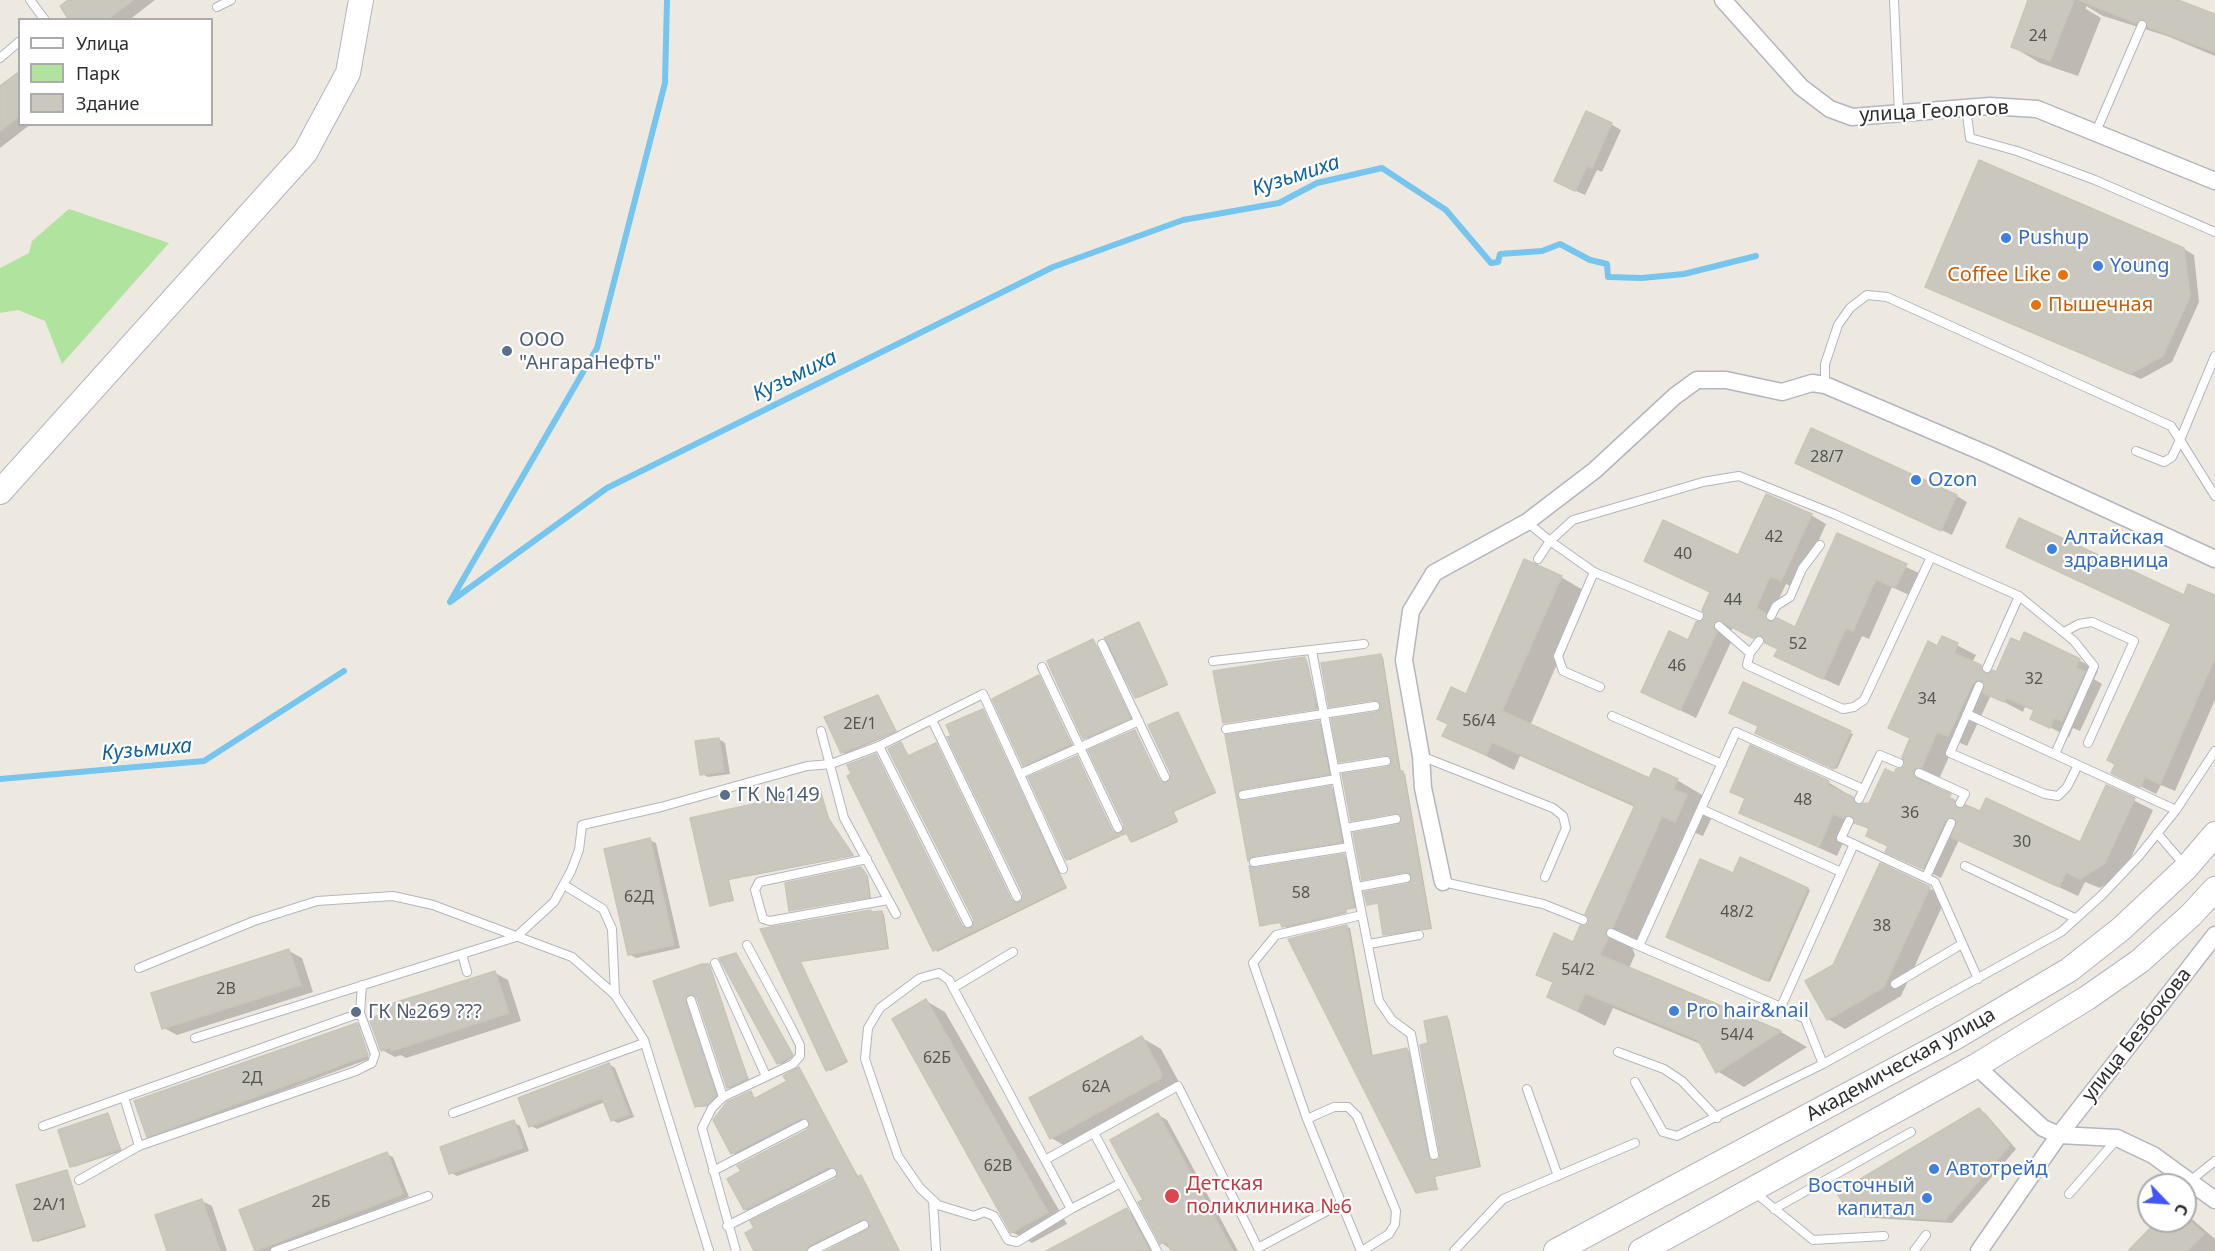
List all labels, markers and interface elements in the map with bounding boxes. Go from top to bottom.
legend [18,18,213,126]
house number: 24 [2029,26,2047,46]
text: Улица [76,31,129,55]
text: Парк [76,61,120,85]
text: Здание [76,91,139,115]
street label: улица Геологов [1859,96,2009,128]
water label: Кузьмиха [1249,150,1343,202]
place label: Pushup [2018,226,2089,250]
marker: Pushup [1999,231,2013,245]
place label: Young [2110,254,2169,278]
marker: Young [2091,259,2105,273]
place label: Coffee Like [1947,263,2051,287]
marker: Coffee Like [2056,268,2070,282]
place label: Пышечная [2048,293,2153,317]
marker: Пышечная [2029,298,2043,312]
place label: ООО "АнгараНефть" [519,328,661,375]
marker: ООО "АнгараНефть" [500,344,514,358]
water label: Кузьмиха [749,345,841,407]
house number: 28/7 [1810,447,1844,467]
place label: Ozon [1928,468,1977,492]
marker: Ozon [1909,473,1923,487]
place label: Алтайская здравница [2064,526,2169,573]
house number: 42 [1765,527,1783,547]
marker: Алтайская здравница [2045,542,2059,556]
house number: 40 [1674,544,1692,564]
house number: 44 [1724,590,1742,610]
house number: 52 [1789,634,1807,654]
house number: 46 [1668,656,1686,676]
house number: 32 [2025,669,2043,689]
house number: 34 [1918,689,1936,709]
house number: 56/4 [1462,711,1496,731]
house number: 2Е/1 [843,714,877,734]
water label: Кузьмиха [101,733,193,767]
place label: ГК №149 [737,783,820,807]
marker: ГК №149 [718,788,732,802]
house number: 48 [1794,790,1812,810]
house number: 36 [1901,803,1919,823]
house number: 30 [2013,832,2031,852]
house number: 58 [1292,883,1310,903]
house number: 62Д [624,887,654,907]
house number: 48/2 [1720,902,1754,922]
house number: 38 [1873,916,1891,936]
house number: 54/2 [1561,960,1595,980]
street label: улица Безбокова [2077,963,2197,1107]
house number: 2В [216,979,236,999]
place label: Pro hair&nail [1686,999,1809,1023]
place label: ГК №269 ??? [368,1000,482,1024]
street label: Академическая улица [1802,1003,2000,1127]
marker: Pro hair&nail [1667,1004,1681,1018]
marker: ГК №269 ??? [349,1005,363,1019]
house number: 54/4 [1720,1025,1754,1045]
house number: 62Б [923,1048,951,1068]
house number: 2Д [242,1068,262,1088]
house number: 62А [1082,1077,1110,1097]
house number: 62В [984,1156,1012,1176]
place label: Автотрейд [1946,1157,2048,1181]
marker: Автотрейд [1927,1162,1941,1176]
place label: Детская поликлиника №6 [1186,1172,1352,1219]
north arrow [2137,1173,2197,1233]
place label: Восточный капитал [1808,1174,1915,1221]
marker: Детская поликлиника №6 [1163,1187,1181,1205]
marker: Восточный капитал [1920,1191,1934,1205]
house number: 2Б [312,1192,330,1212]
house number: 2А/1 [33,1195,67,1215]
text: С [2169,1200,2194,1219]

